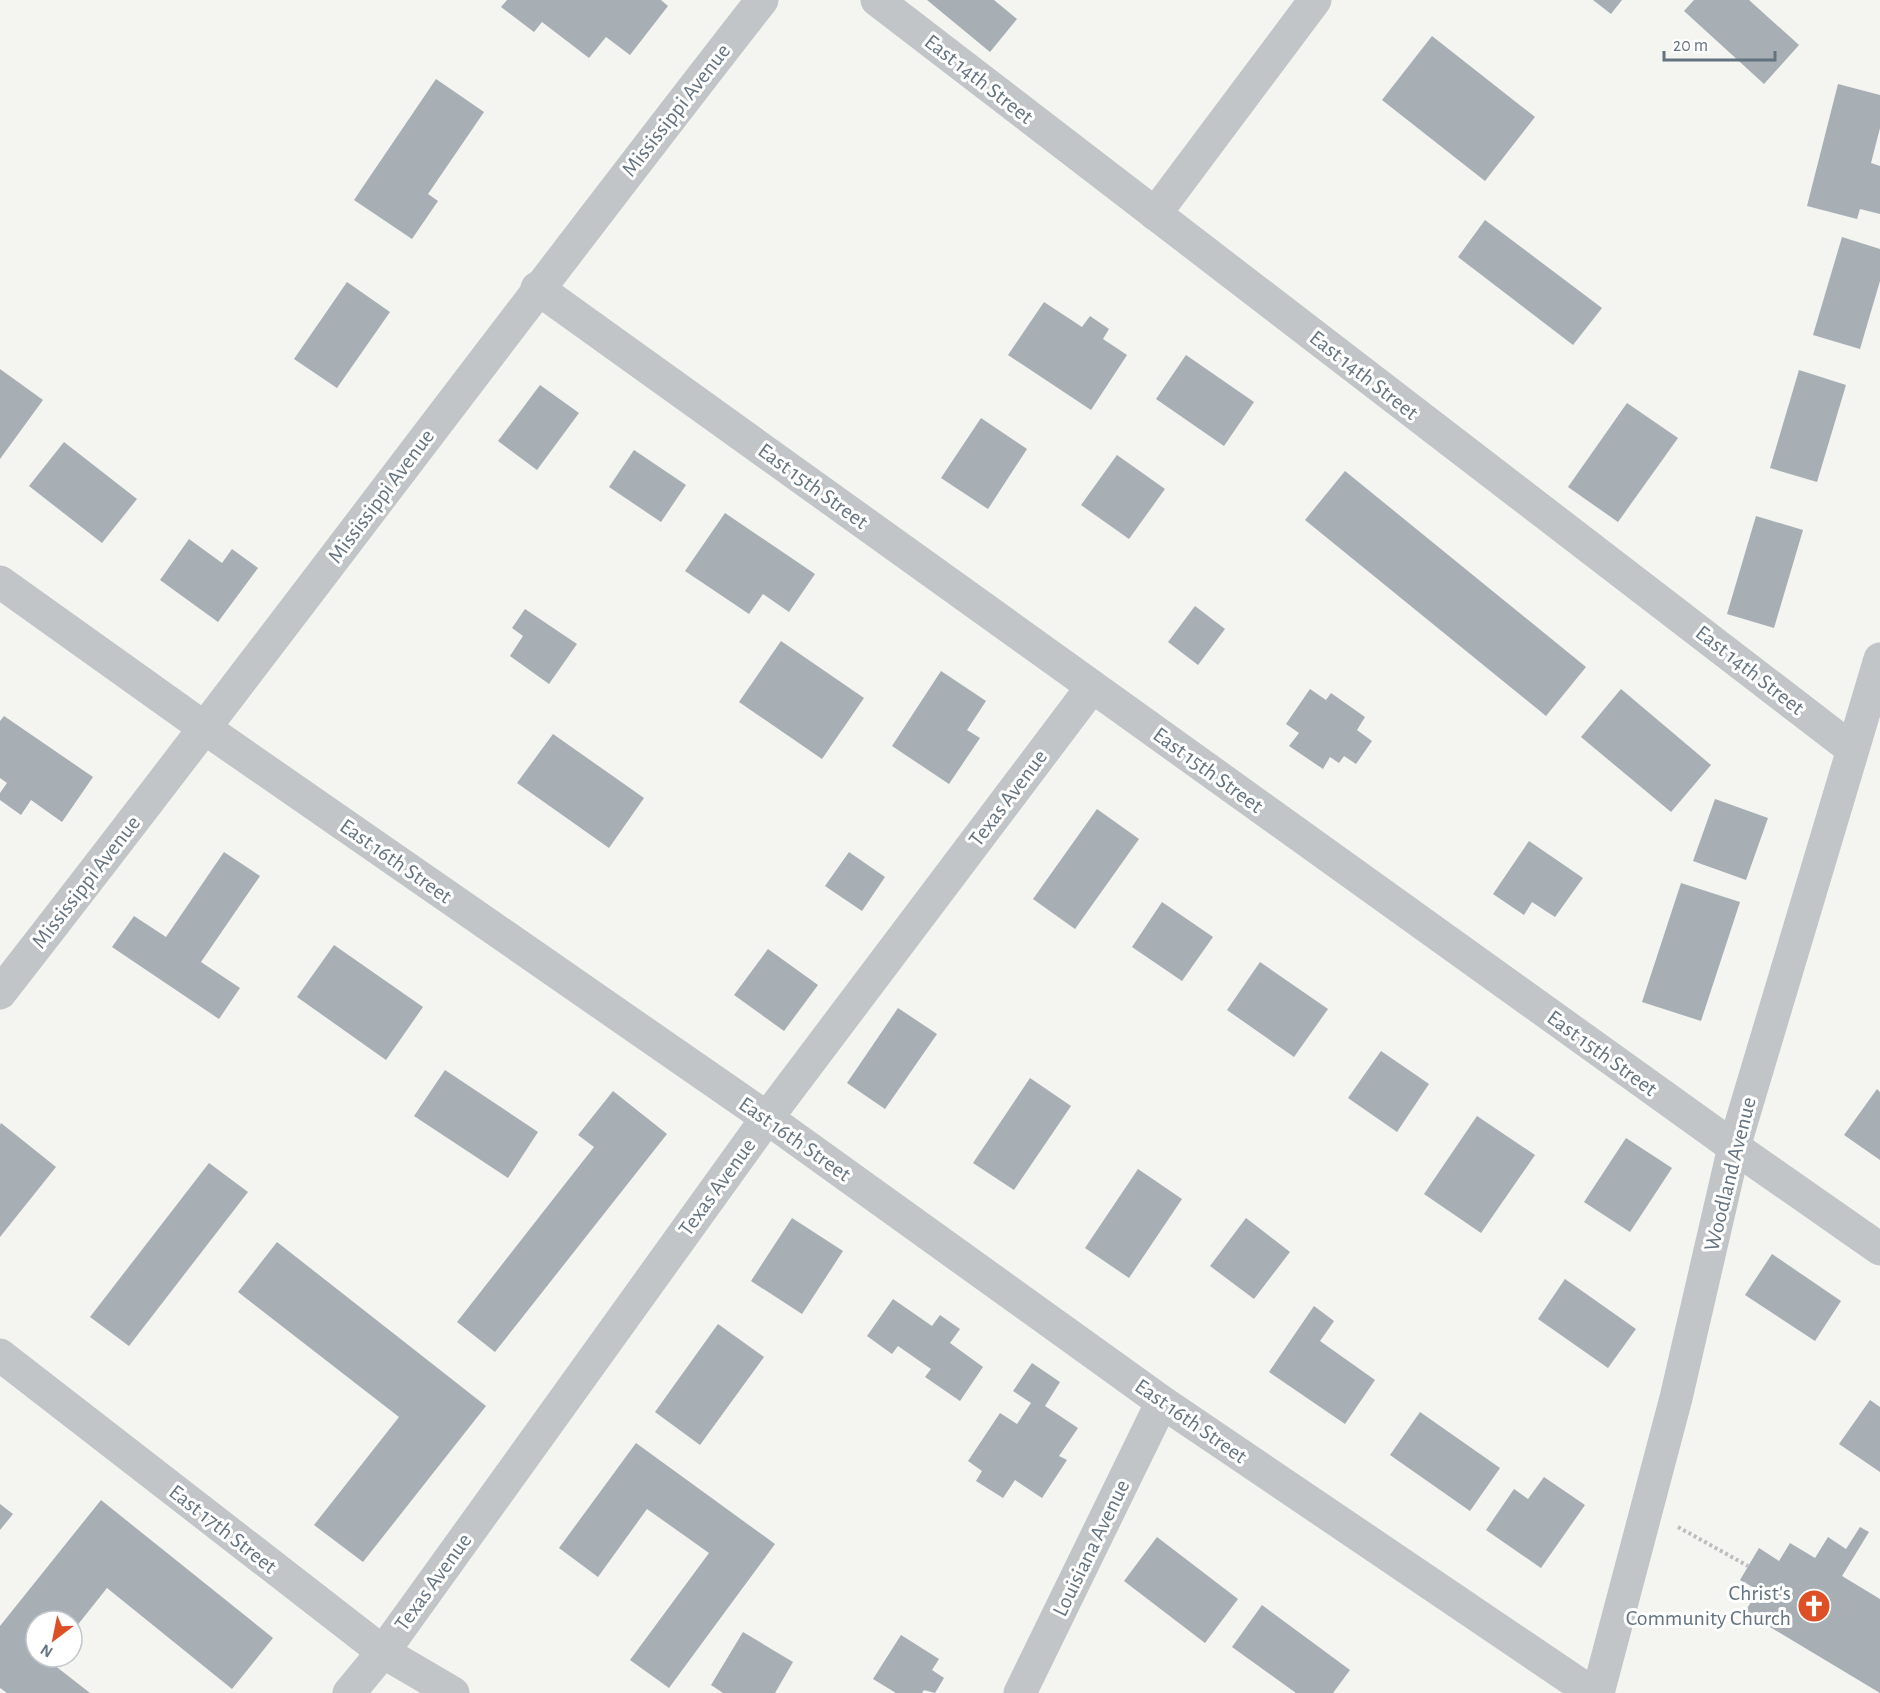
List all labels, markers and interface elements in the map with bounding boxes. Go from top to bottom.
scale bar [1664,24,1775,62]
street label: East 14th Street [921,30,1037,128]
text: 20 m [1673,37,1708,55]
street label: Mississippi Avenue [618,40,734,180]
street label: East 14th Street [1306,326,1422,424]
street label: Mississippi Avenue [324,425,438,567]
street label: East 15th Street [754,439,872,533]
street label: East 14th Street [1692,621,1808,719]
street label: East 15th Street [1149,723,1267,817]
street label: Texas Avenue [965,746,1051,850]
street label: Mississippi Avenue [28,812,144,952]
street label: East 16th Street [336,814,456,908]
street label: East 15th Street [1543,1006,1661,1100]
street label: East 16th Street [735,1092,855,1186]
street label: Woodland Avenue [1700,1095,1760,1253]
street label: Texas Avenue [674,1134,760,1240]
street label: East 16th Street [1131,1374,1251,1468]
street label: Louisiana Avenue [1048,1476,1134,1620]
street label: East 17th Street [165,1480,281,1578]
street label: Texas Avenue [390,1529,476,1635]
place label: Christ's Community Church [1626,1582,1791,1629]
church icon: Christ's Community Church [1796,1588,1832,1624]
north arrow [24,1609,84,1669]
text: N [38,1641,56,1661]

